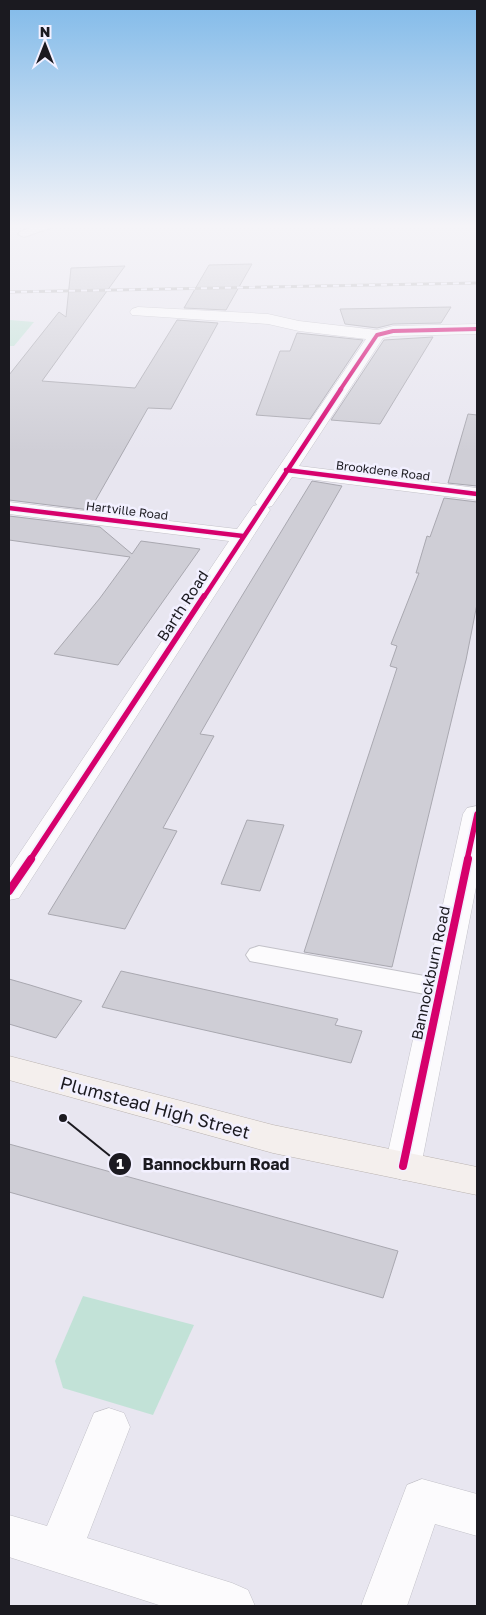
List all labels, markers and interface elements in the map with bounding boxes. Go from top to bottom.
north arrow [20,20,70,70]
text: N [40,23,50,40]
street label: Brookdene Road [335,457,431,484]
street label: Hartville Road [85,498,169,523]
street label: Barth Road [153,567,212,644]
street label: Bannockburn Road [407,904,453,1041]
street label: Plumstead High Street [58,1071,253,1143]
callout: Bannockburn Road [108,1148,300,1179]
text: 1 [116,1154,124,1172]
text: Bannockburn Road [143,1154,290,1174]

